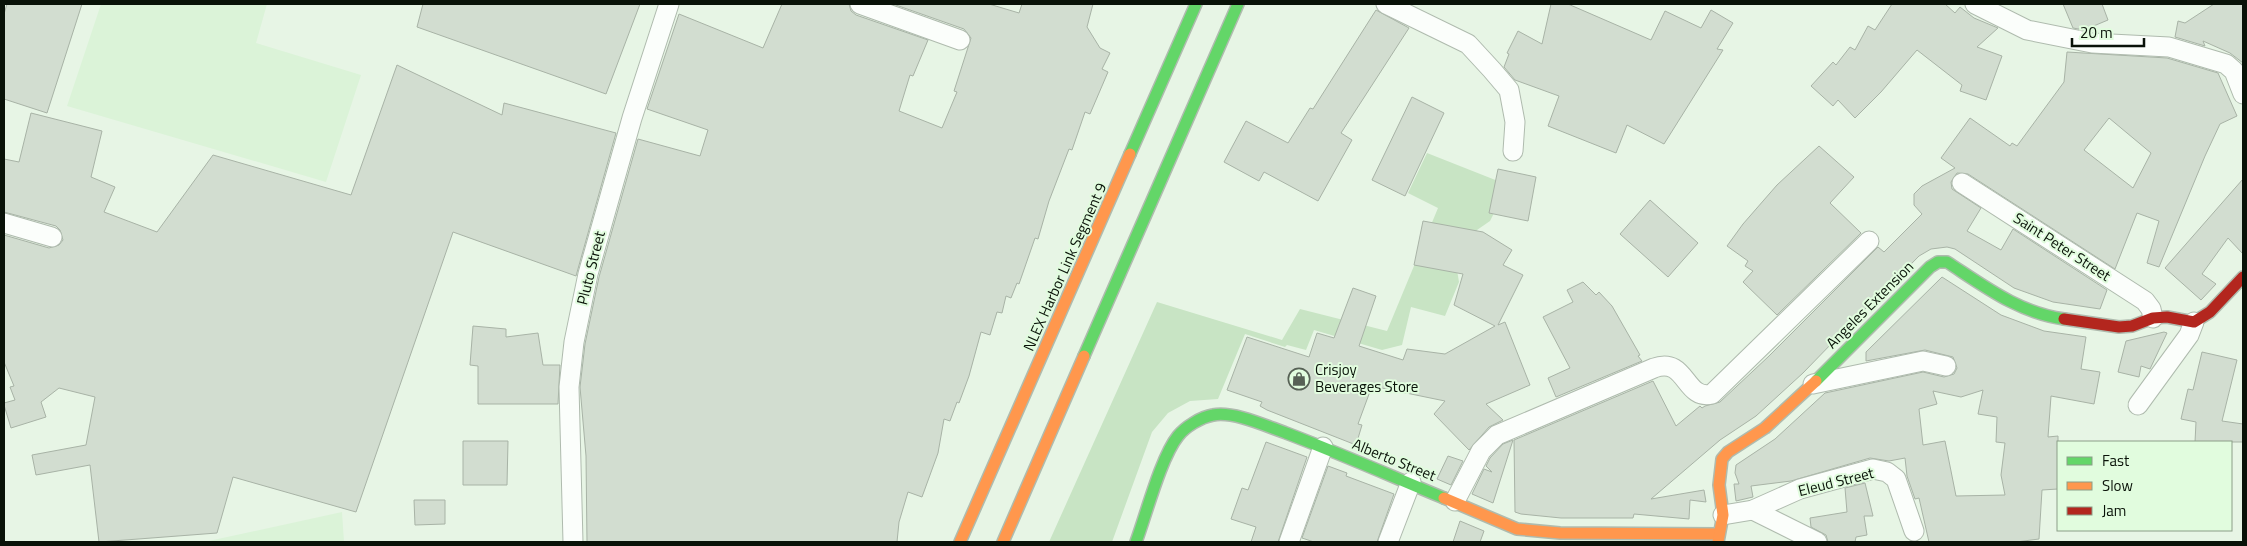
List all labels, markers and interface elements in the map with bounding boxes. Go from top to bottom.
scale bar [2072,15,2144,47]
text: 20 m [2080,21,2113,44]
street label: NLEX Harbor Link Segment 9 [1017,179,1112,355]
street label: Saint Peter Street [2009,206,2116,287]
street label: Pluto Street [570,228,611,307]
street label: Angeles Extension [1821,256,1919,354]
place label: Crisjoy Beverages Store [1315,358,1418,398]
shop icon: Crisjoy Beverages Store [1287,367,1311,391]
street label: Alberto Street [1349,432,1440,487]
legend [2057,441,2232,531]
text: Fast [2102,449,2130,472]
street label: Eleud Street [1796,461,1877,502]
text: Slow [2102,474,2133,497]
text: Jam [2102,499,2126,522]

